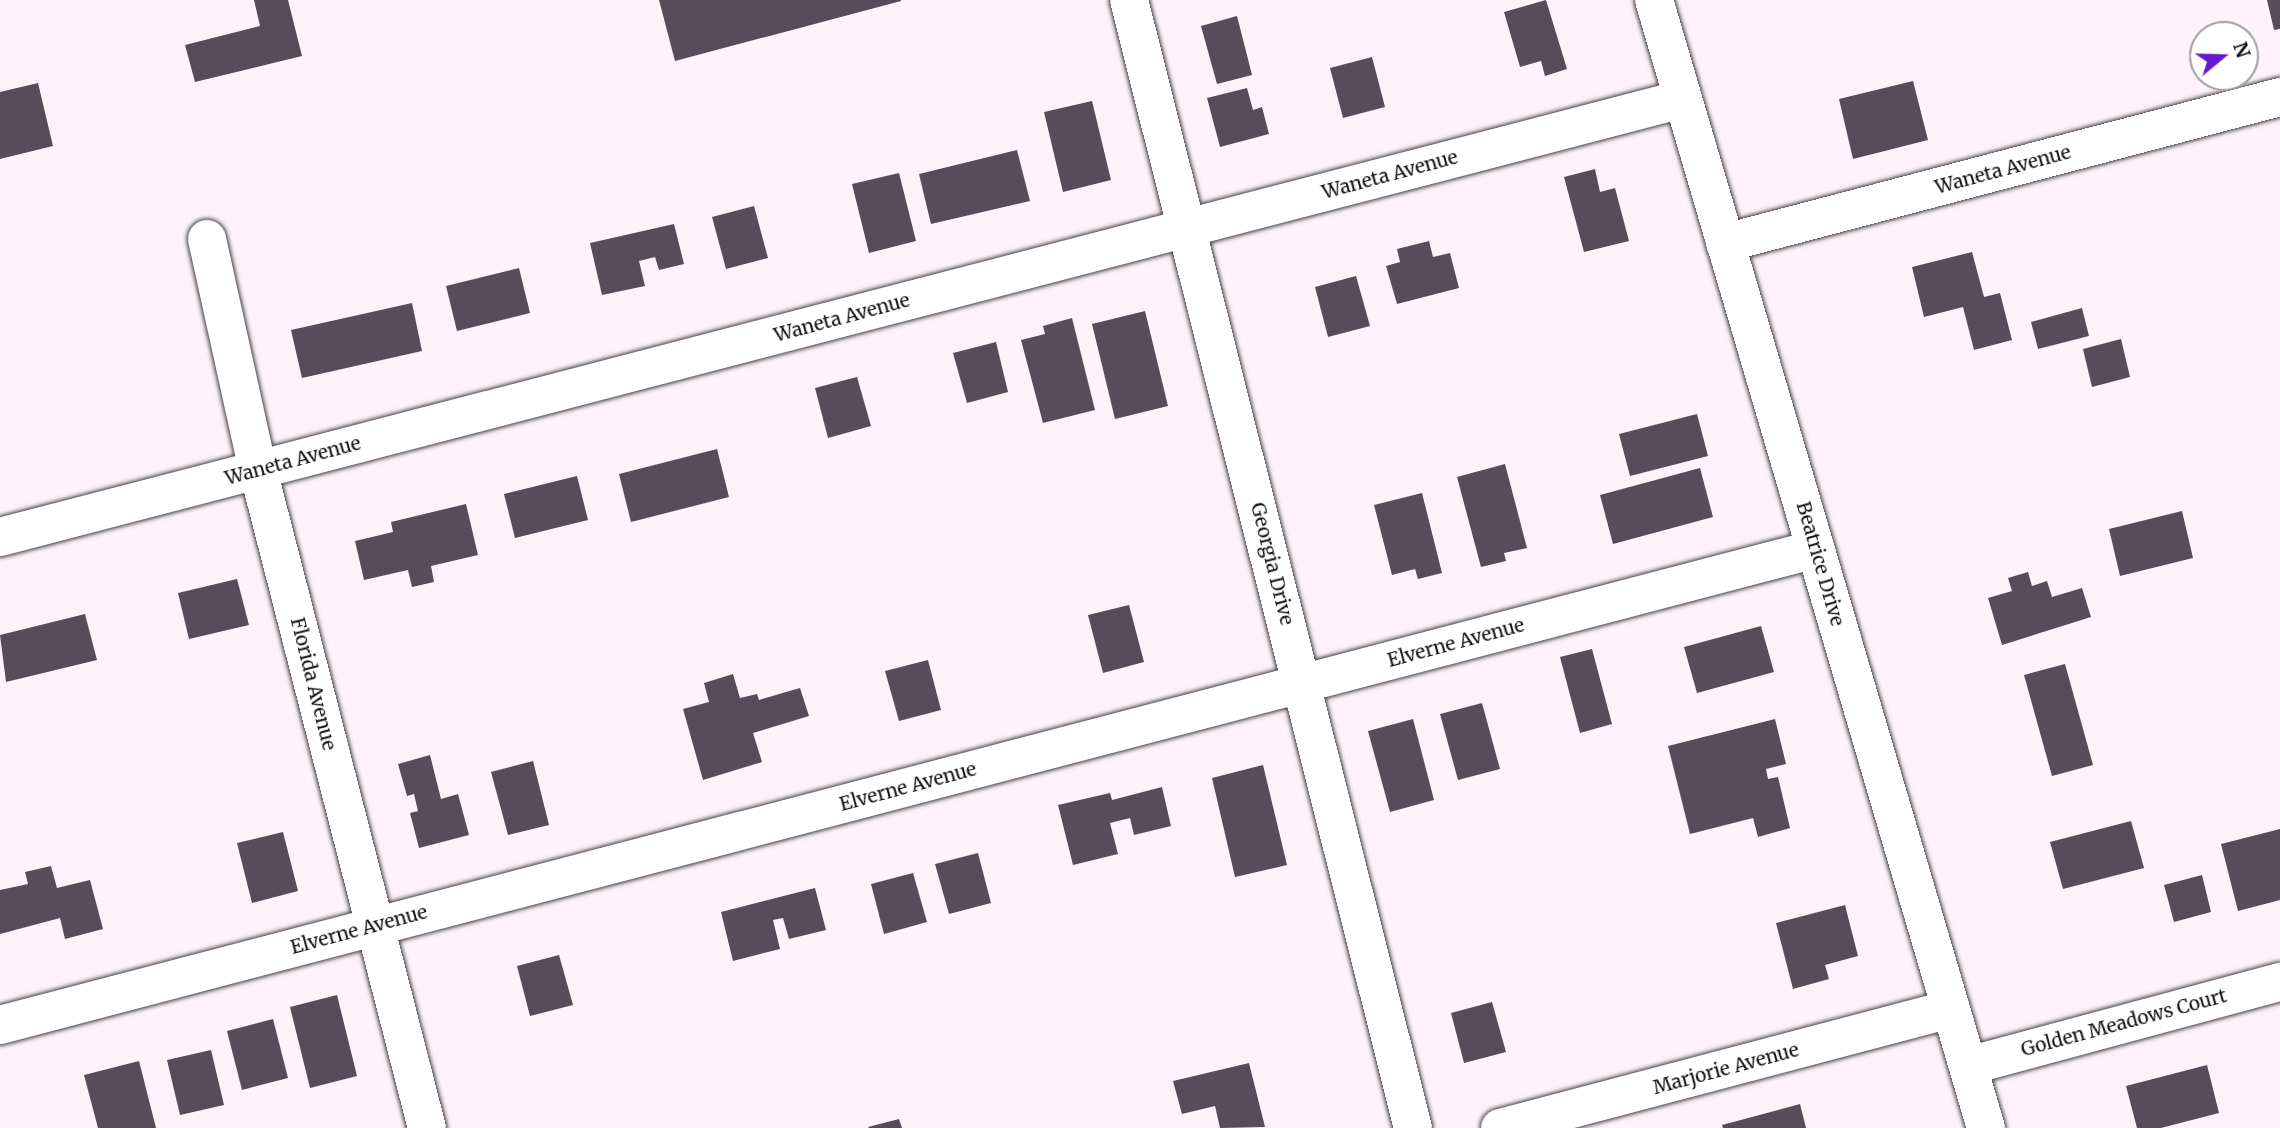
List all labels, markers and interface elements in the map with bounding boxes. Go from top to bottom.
north arrow [2189,21,2259,91]
text: N [2228,39,2256,61]
street label: Waneta Avenue [1933,141,2073,199]
street label: Waneta Avenue [1320,146,1460,204]
street label: Waneta Avenue [772,289,912,347]
street label: Waneta Avenue [223,432,363,490]
street label: Beatrice Drive [1791,499,1849,629]
street label: Georgia Drive [1246,500,1298,628]
street label: Elverne Avenue [1385,614,1527,672]
street label: Florida Avenue [285,615,341,753]
street label: Elverne Avenue [837,758,979,816]
street label: Elverne Avenue [288,901,430,959]
street label: Golden Meadows Court [2019,985,2229,1061]
street label: Marjorie Avenue [1651,1039,1801,1099]

